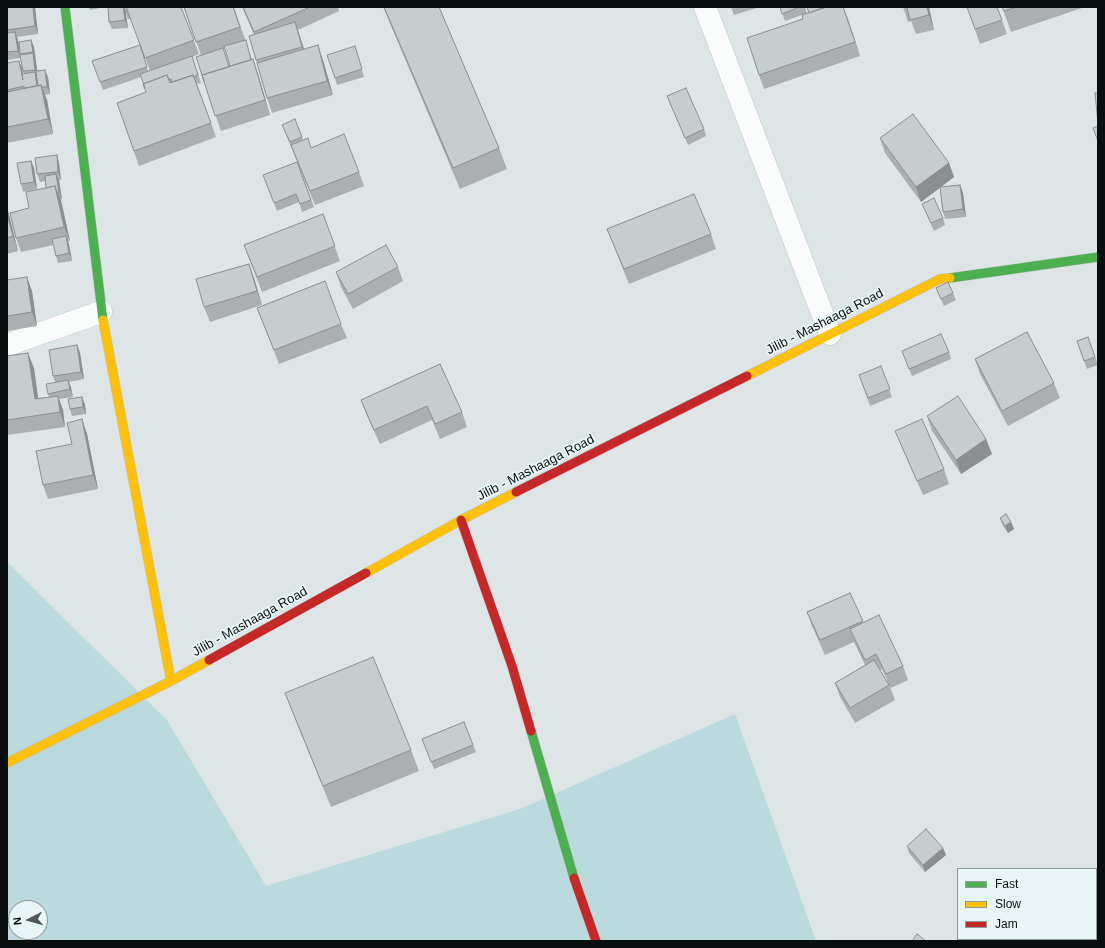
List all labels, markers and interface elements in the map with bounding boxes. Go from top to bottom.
street label: Jilib - Mashaaga Road [764,286,886,358]
street label: Jilib - Mashaaga Road [475,432,597,504]
street label: Jilib - Mashaaga Road [190,584,310,660]
legend [957,868,1097,940]
text: Fast [995,877,1018,891]
text: Slow [995,897,1021,911]
north arrow [8,900,48,940]
text: N [11,917,23,926]
text: Jam [995,917,1018,931]

